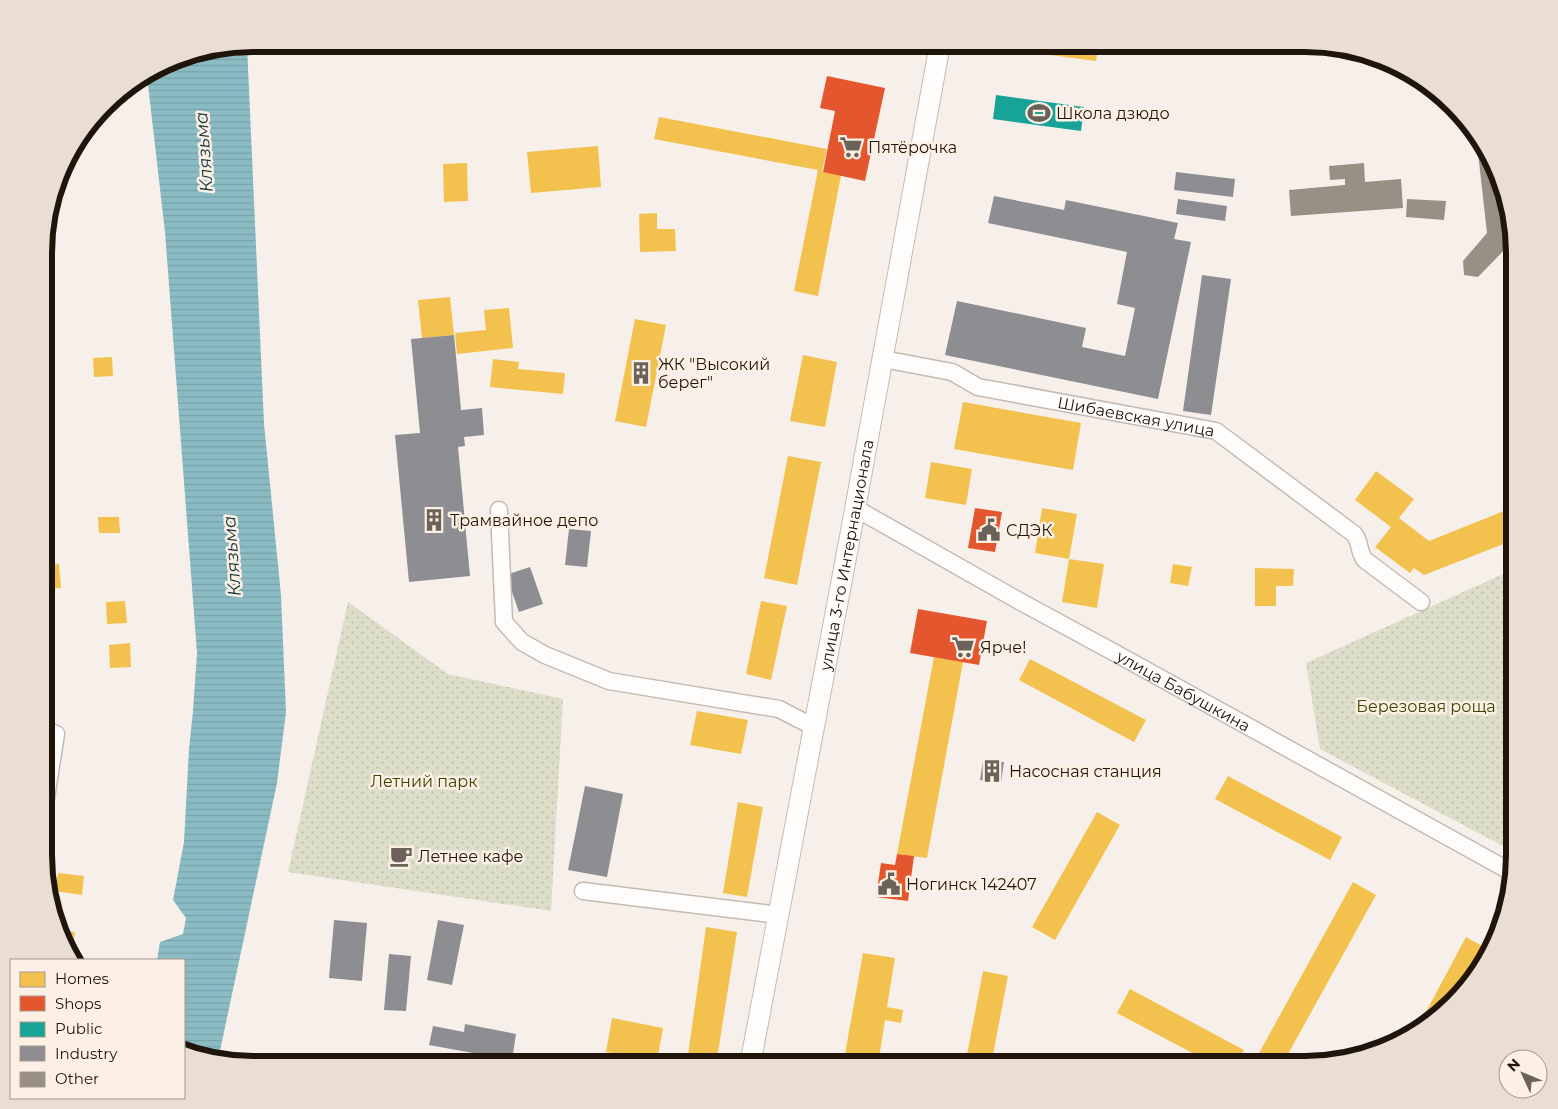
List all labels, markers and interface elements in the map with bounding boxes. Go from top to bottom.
sports icon: Школа дзюдо [1026,100,1052,126]
place label: Школа дзюдо [1056,104,1170,123]
water label: Клязьма [190,111,218,193]
supermarket icon: Пятёрочка [838,134,864,160]
place label: Пятёрочка [868,138,957,157]
place label: ЖК "Высокий берег" [658,355,770,392]
building icon: ЖК "Высокий берег" [628,360,654,386]
street label: Шибаевская улица [1056,392,1216,440]
street label: улица 3-го Интернационала [815,438,877,673]
building icon: Трамвайное депо [421,507,447,533]
place label: Трамвайное депо [450,511,598,530]
water label: Клязьма [218,515,246,597]
public building icon: СДЭК [976,517,1002,543]
place label: СДЭК [1006,521,1052,540]
supermarket icon: Ярче! [950,634,976,660]
place label: Ярче! [980,638,1026,657]
street label: улица Бабушкина [1113,646,1254,735]
park label: Березовая роща [1356,697,1496,716]
building icon: Насосная станция [979,758,1005,784]
place label: Насосная станция [1009,762,1162,781]
park label: Летний парк [370,772,478,791]
cafe icon: Летнее кафе [388,843,414,869]
place label: Летнее кафе [418,847,523,866]
public building icon: Ногинск 142407 [876,871,902,897]
place label: Ногинск 142407 [906,875,1037,894]
legend [10,959,185,1099]
text: Homes [55,969,109,988]
text: Shops [55,994,101,1013]
text: Public [55,1019,103,1038]
text: Industry [55,1044,118,1063]
north arrow [1498,1049,1548,1099]
text: N [1503,1055,1524,1075]
text: Other [55,1069,99,1088]

